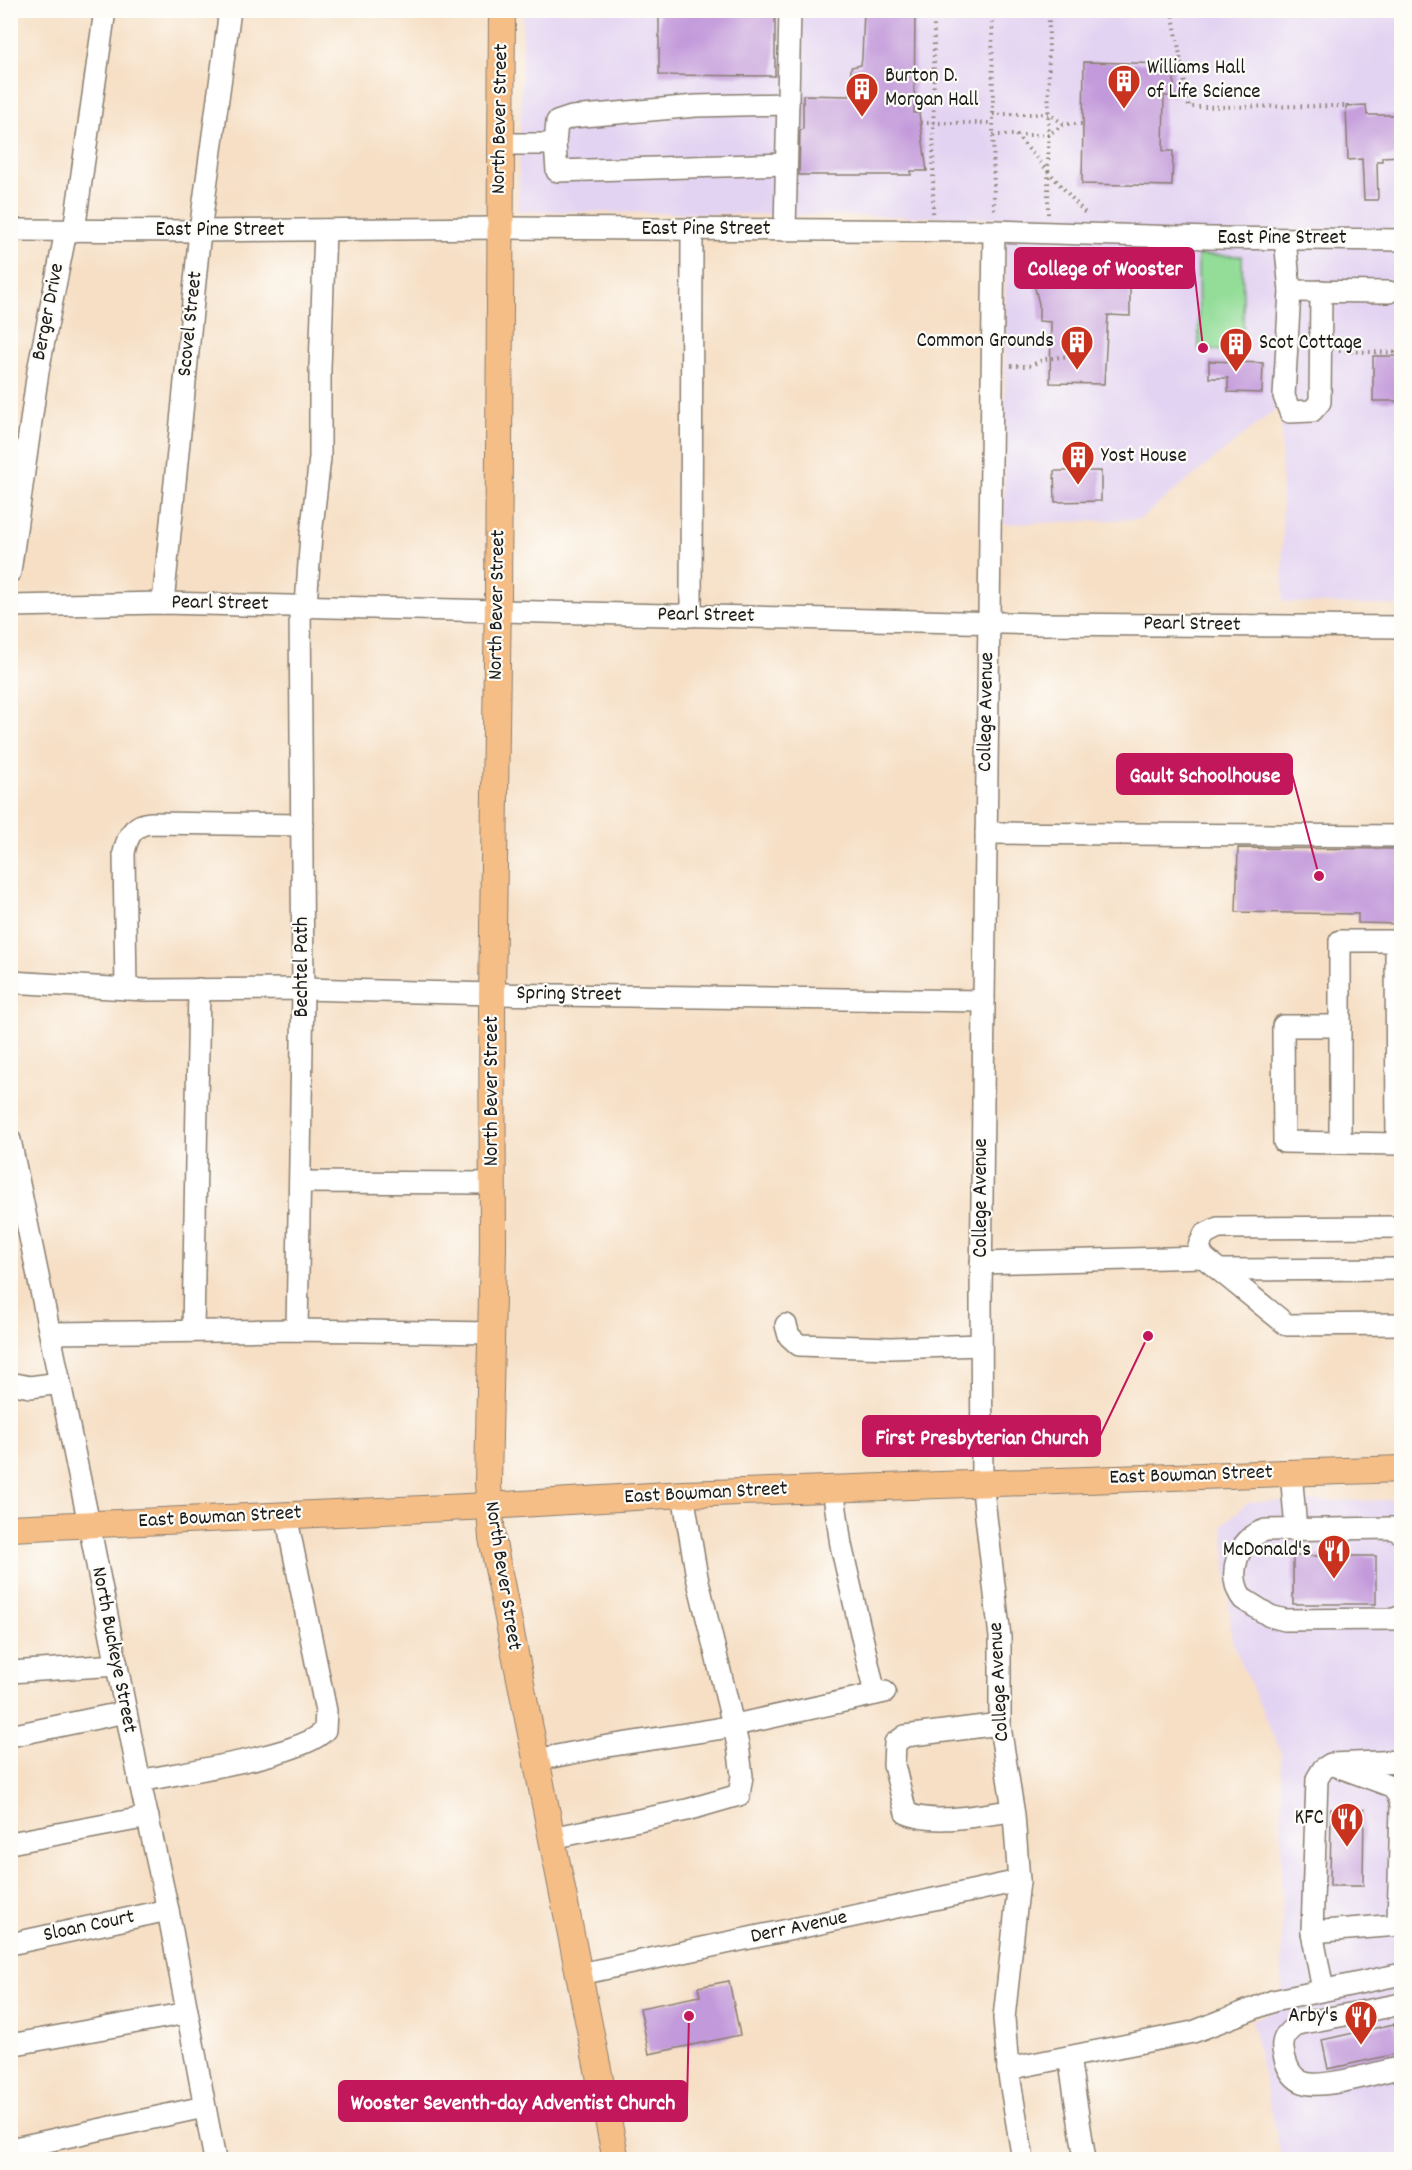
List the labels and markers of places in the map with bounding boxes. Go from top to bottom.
place label: Williams Hall of Life Science [1147,54,1261,108]
place label: Burton D. Morgan Hall [885,62,979,116]
building icon: Williams Hall of Life Science [1106,63,1142,110]
building icon: Burton D. Morgan Hall [844,71,880,118]
callout: College of Wooster [1015,248,1194,288]
building icon: Common Grounds [1059,324,1095,371]
building icon: Scot Cottage [1218,326,1254,373]
place label: Common Grounds [916,327,1054,357]
place label: Scot Cottage [1259,329,1362,359]
building icon: Yost House [1060,439,1096,486]
place label: Yost House [1101,442,1187,472]
callout: Gault Schoolhouse [1117,754,1292,794]
callout: First Presbyterian Church [863,1416,1100,1456]
restaurant icon: McDonald's [1316,1533,1352,1580]
place label: McDonald's [1223,1536,1311,1566]
restaurant icon: KFC [1329,1801,1365,1848]
place label: KFC [1295,1804,1324,1834]
restaurant icon: Arby's [1343,1999,1379,2046]
place label: Arby's [1288,2002,1338,2032]
callout: Wooster Seventh-day Adventist Church [339,2081,687,2121]

